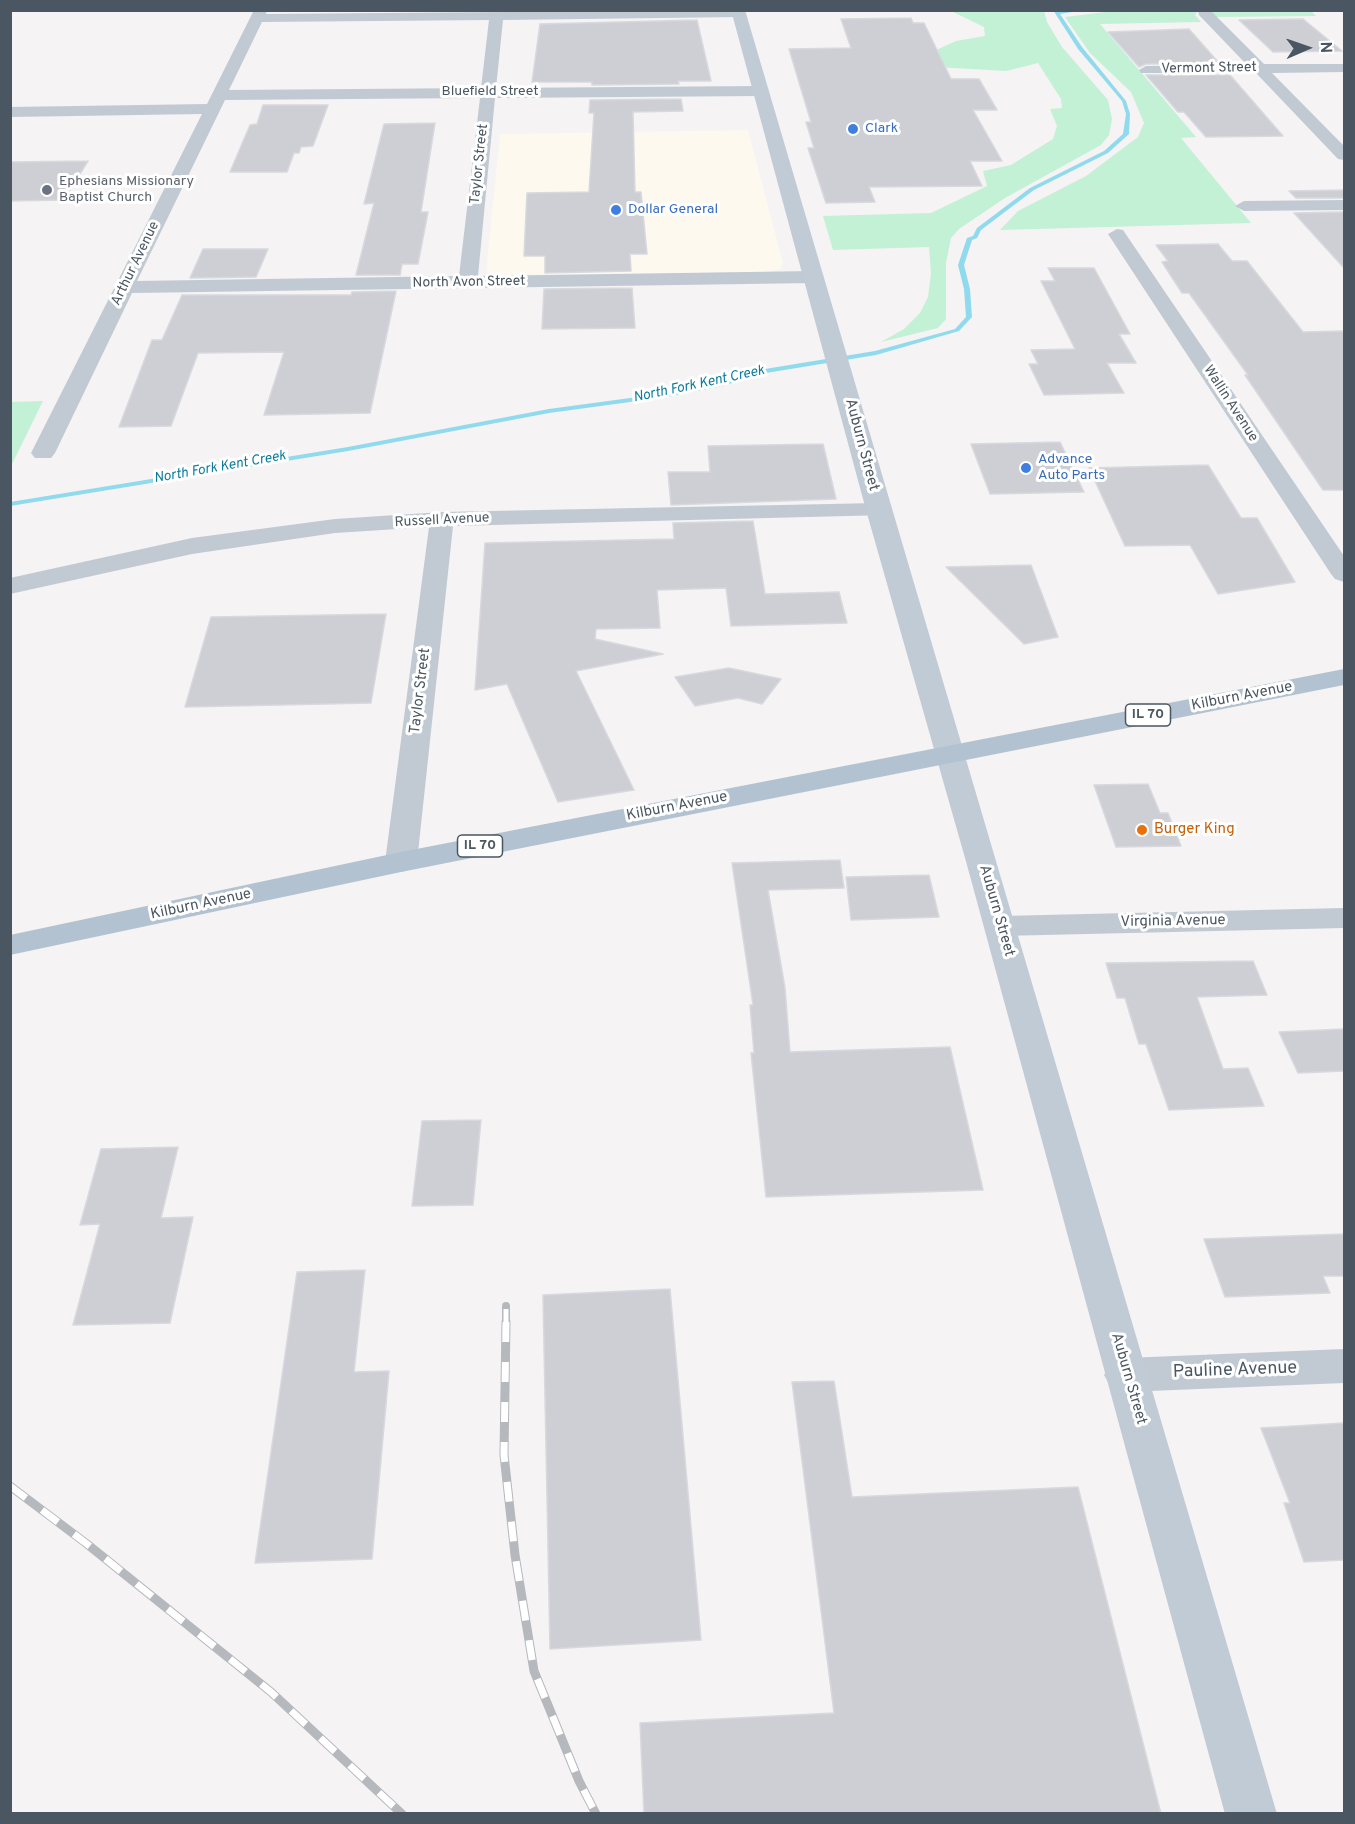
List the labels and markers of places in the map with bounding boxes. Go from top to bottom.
place label: Clark [865,121,898,137]
marker: Clark [846,122,860,136]
place label: Ephesians Missionary Baptist Church [59,174,194,206]
marker: Ephesians Missionary Baptist Church [40,183,54,197]
place label: Dollar General [628,202,718,218]
marker: Dollar General [609,203,623,217]
place label: Advance Auto Parts [1038,452,1105,484]
marker: Advance Auto Parts [1019,461,1033,475]
place label: Burger King [1154,821,1235,839]
marker: Burger King [1135,823,1149,837]

